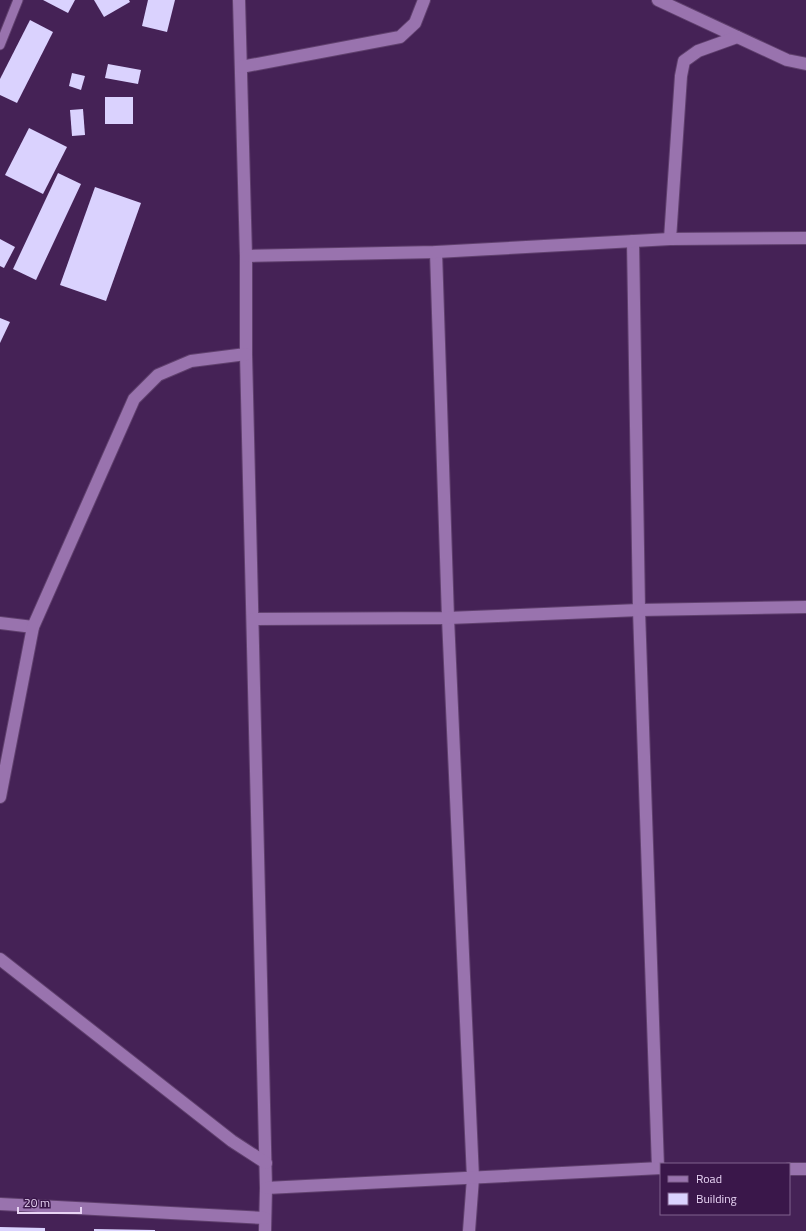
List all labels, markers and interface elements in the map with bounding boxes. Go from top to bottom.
legend [660,1163,790,1215]
text: Road [696,1169,722,1188]
scale bar [18,1189,81,1215]
text: Building [696,1189,737,1208]
text: 20 m [24,1193,50,1212]

